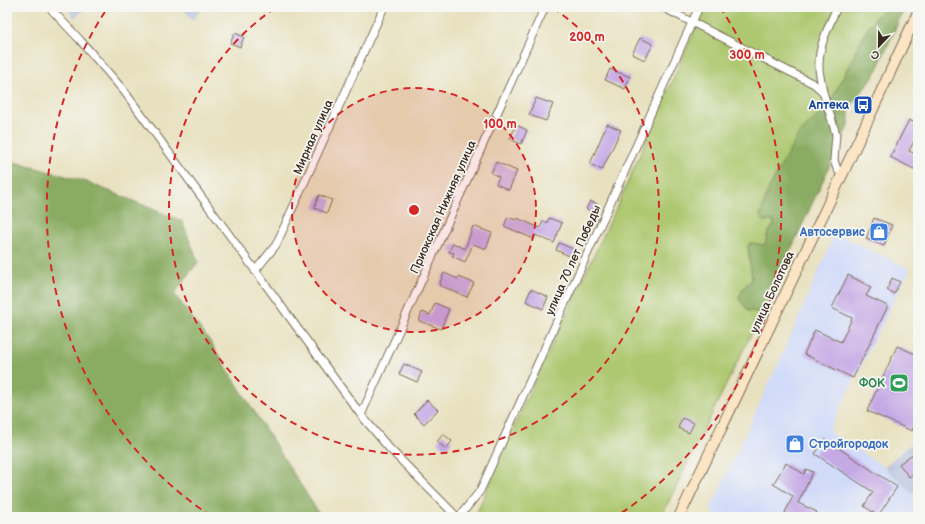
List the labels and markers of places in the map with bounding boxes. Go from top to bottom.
bus stop icon: Аптека [852,94,874,116]
place label: Аптека [808,98,850,113]
centre of rings [407,203,421,217]
shop icon: Автосервис [868,221,890,243]
place label: Автосервис [799,225,865,240]
sports icon: ФОК [888,372,910,394]
place label: ФОК [859,376,886,391]
shop icon: Стройгородок [784,433,806,455]
place label: Стройгородок [809,437,889,452]

